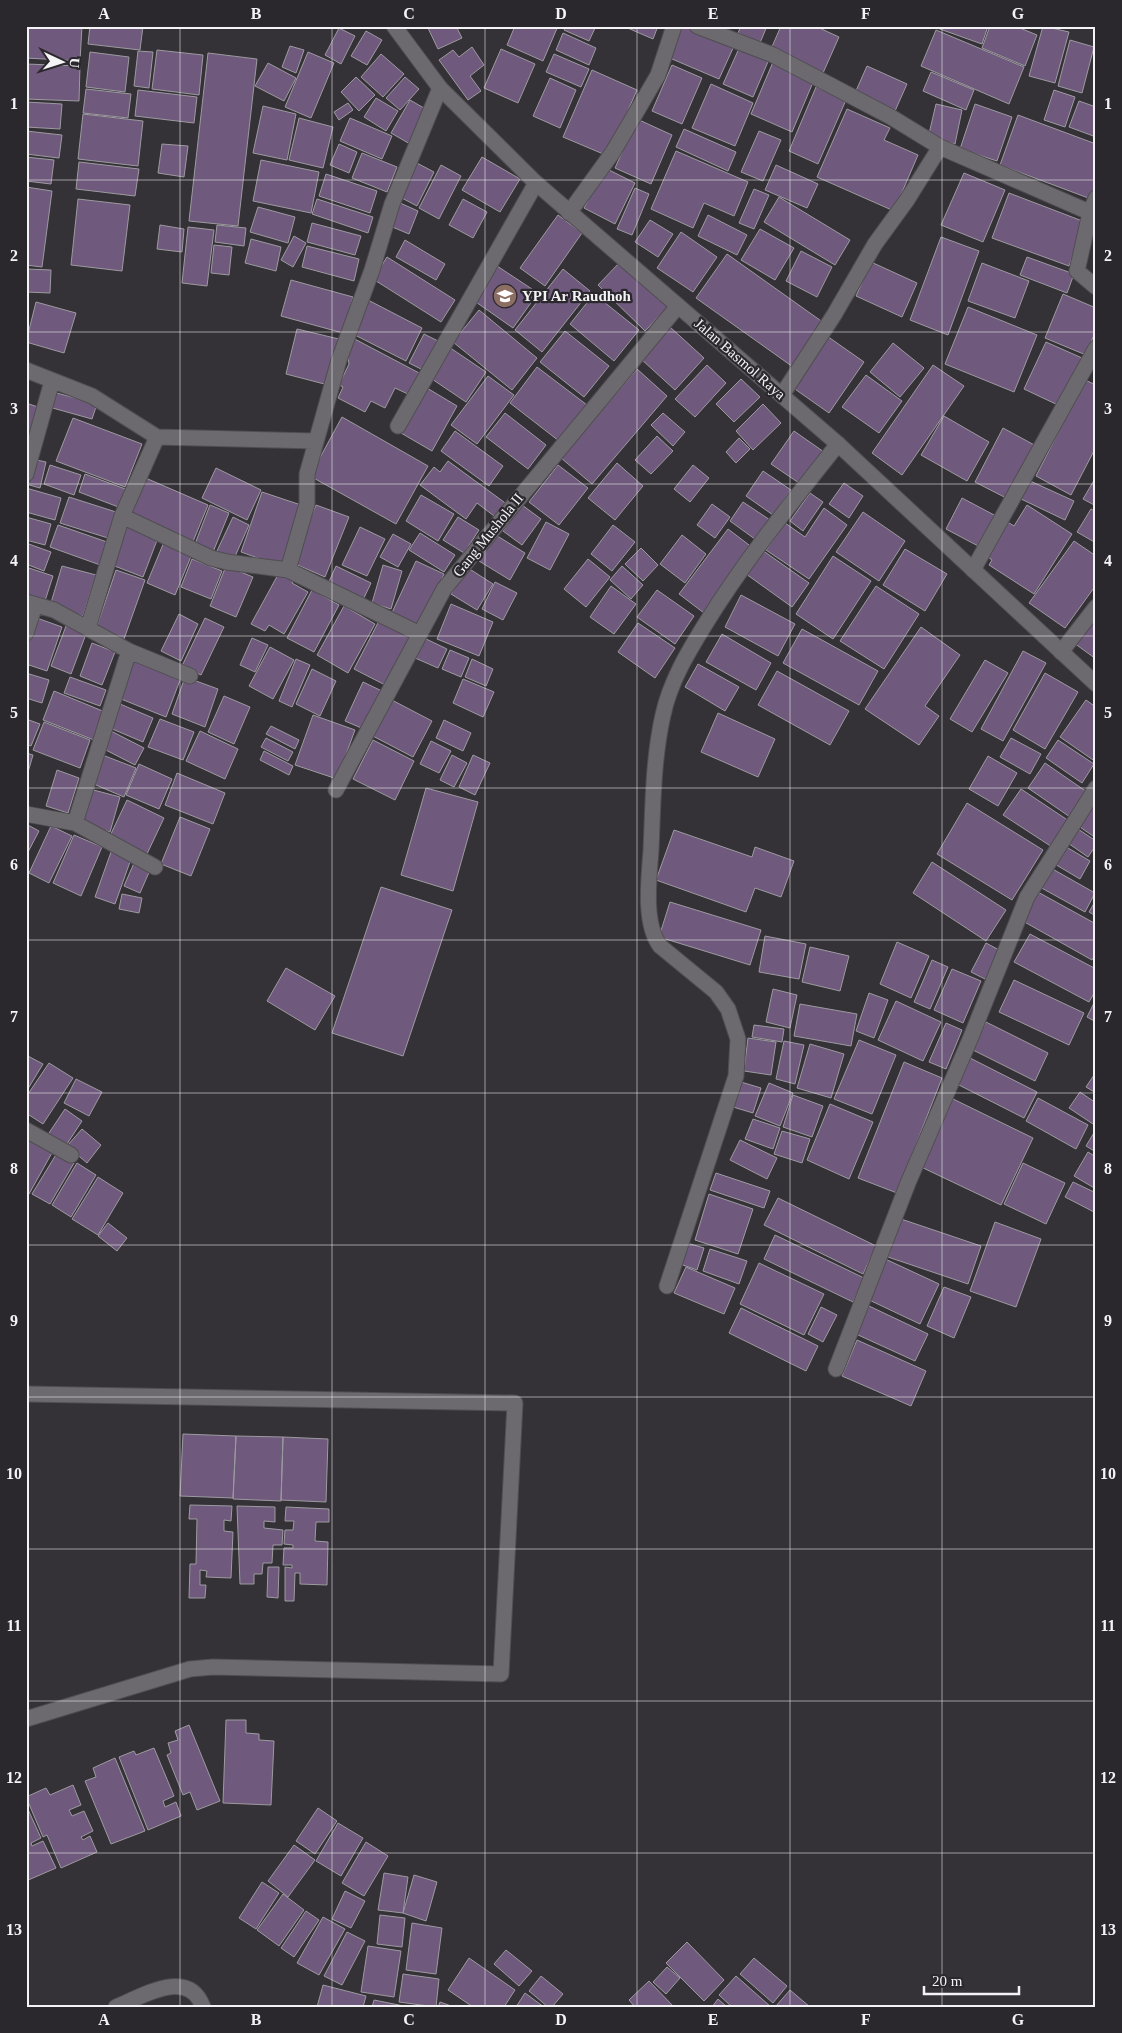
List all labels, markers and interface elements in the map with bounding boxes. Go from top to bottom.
text: A [98,5,110,22]
text: B [251,5,262,22]
text: C [403,5,415,22]
text: D [555,5,567,22]
text: E [708,5,718,22]
text: F [861,5,871,22]
text: G [1012,5,1025,22]
north arrow [38,38,88,88]
text: U [67,57,82,68]
text: 1 [10,95,18,112]
text: 1 [1104,95,1112,112]
text: 2 [10,247,18,264]
text: 2 [1104,247,1112,264]
school or university icon: YPI Ar Raudhoh [492,283,518,309]
place label: YPI Ar Raudhoh [522,288,632,304]
street label: Jalan Basmol Raya [691,315,789,403]
text: 3 [10,400,18,417]
text: 3 [1104,400,1112,417]
street label: Gang Mushola II [450,490,526,580]
text: 4 [10,552,18,569]
text: 4 [1104,552,1112,569]
text: 5 [10,704,18,721]
text: 5 [1104,704,1112,721]
text: 6 [10,856,18,873]
text: 6 [1104,856,1112,873]
text: 7 [10,1008,18,1025]
text: 7 [1104,1008,1112,1025]
text: 8 [10,1160,18,1177]
text: 8 [1104,1160,1112,1177]
text: 9 [10,1312,18,1329]
text: 9 [1104,1312,1112,1329]
text: 10 [6,1465,22,1482]
text: 10 [1100,1465,1116,1482]
text: 11 [6,1617,22,1634]
text: 11 [1100,1617,1116,1634]
text: 12 [6,1769,22,1786]
text: 12 [1100,1769,1116,1786]
text: 13 [6,1921,22,1938]
text: 13 [1100,1921,1116,1938]
scale bar [924,1963,1020,1995]
text: 20 m [932,1973,963,1989]
text: A [98,2011,110,2028]
text: B [251,2011,262,2028]
text: C [403,2011,415,2028]
text: D [555,2011,567,2028]
text: E [708,2011,718,2028]
text: F [861,2011,871,2028]
text: G [1012,2011,1025,2028]

